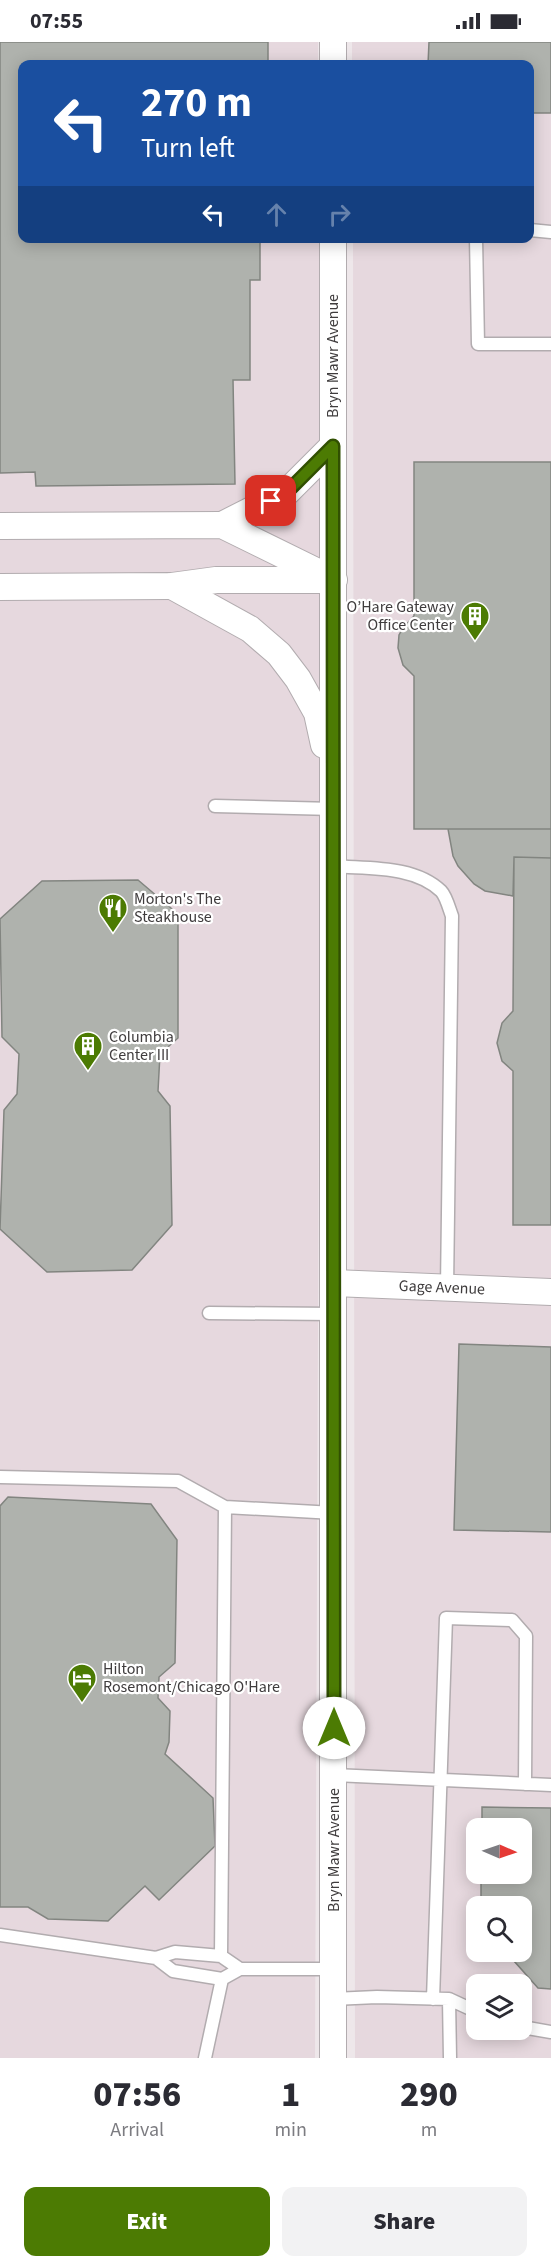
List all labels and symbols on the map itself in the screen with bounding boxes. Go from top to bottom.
street label: Bryn Mawr Avenue [322,294,344,418]
pin [245,475,296,526]
place label: O’Hare Gateway Office Center [347,596,455,636]
building icon: O’Hare Gateway Office Center [459,600,491,642]
place label: Morton's The Steakhouse [134,888,221,928]
restaurant icon: Morton's The Steakhouse [97,892,129,934]
place label: Columbia Center III [109,1026,174,1066]
building icon: Columbia Center III [72,1030,104,1072]
street label: Gage Avenue [398,1275,486,1300]
place label: Hilton Rosemont/Chicago O'Hare [103,1658,280,1698]
hotel icon: Hilton Rosemont/Chicago O'Hare [66,1662,98,1704]
position arrow [302,1696,366,1760]
street label: Bryn Mawr Avenue [323,1788,345,1912]
north arrow [466,1818,532,1884]

